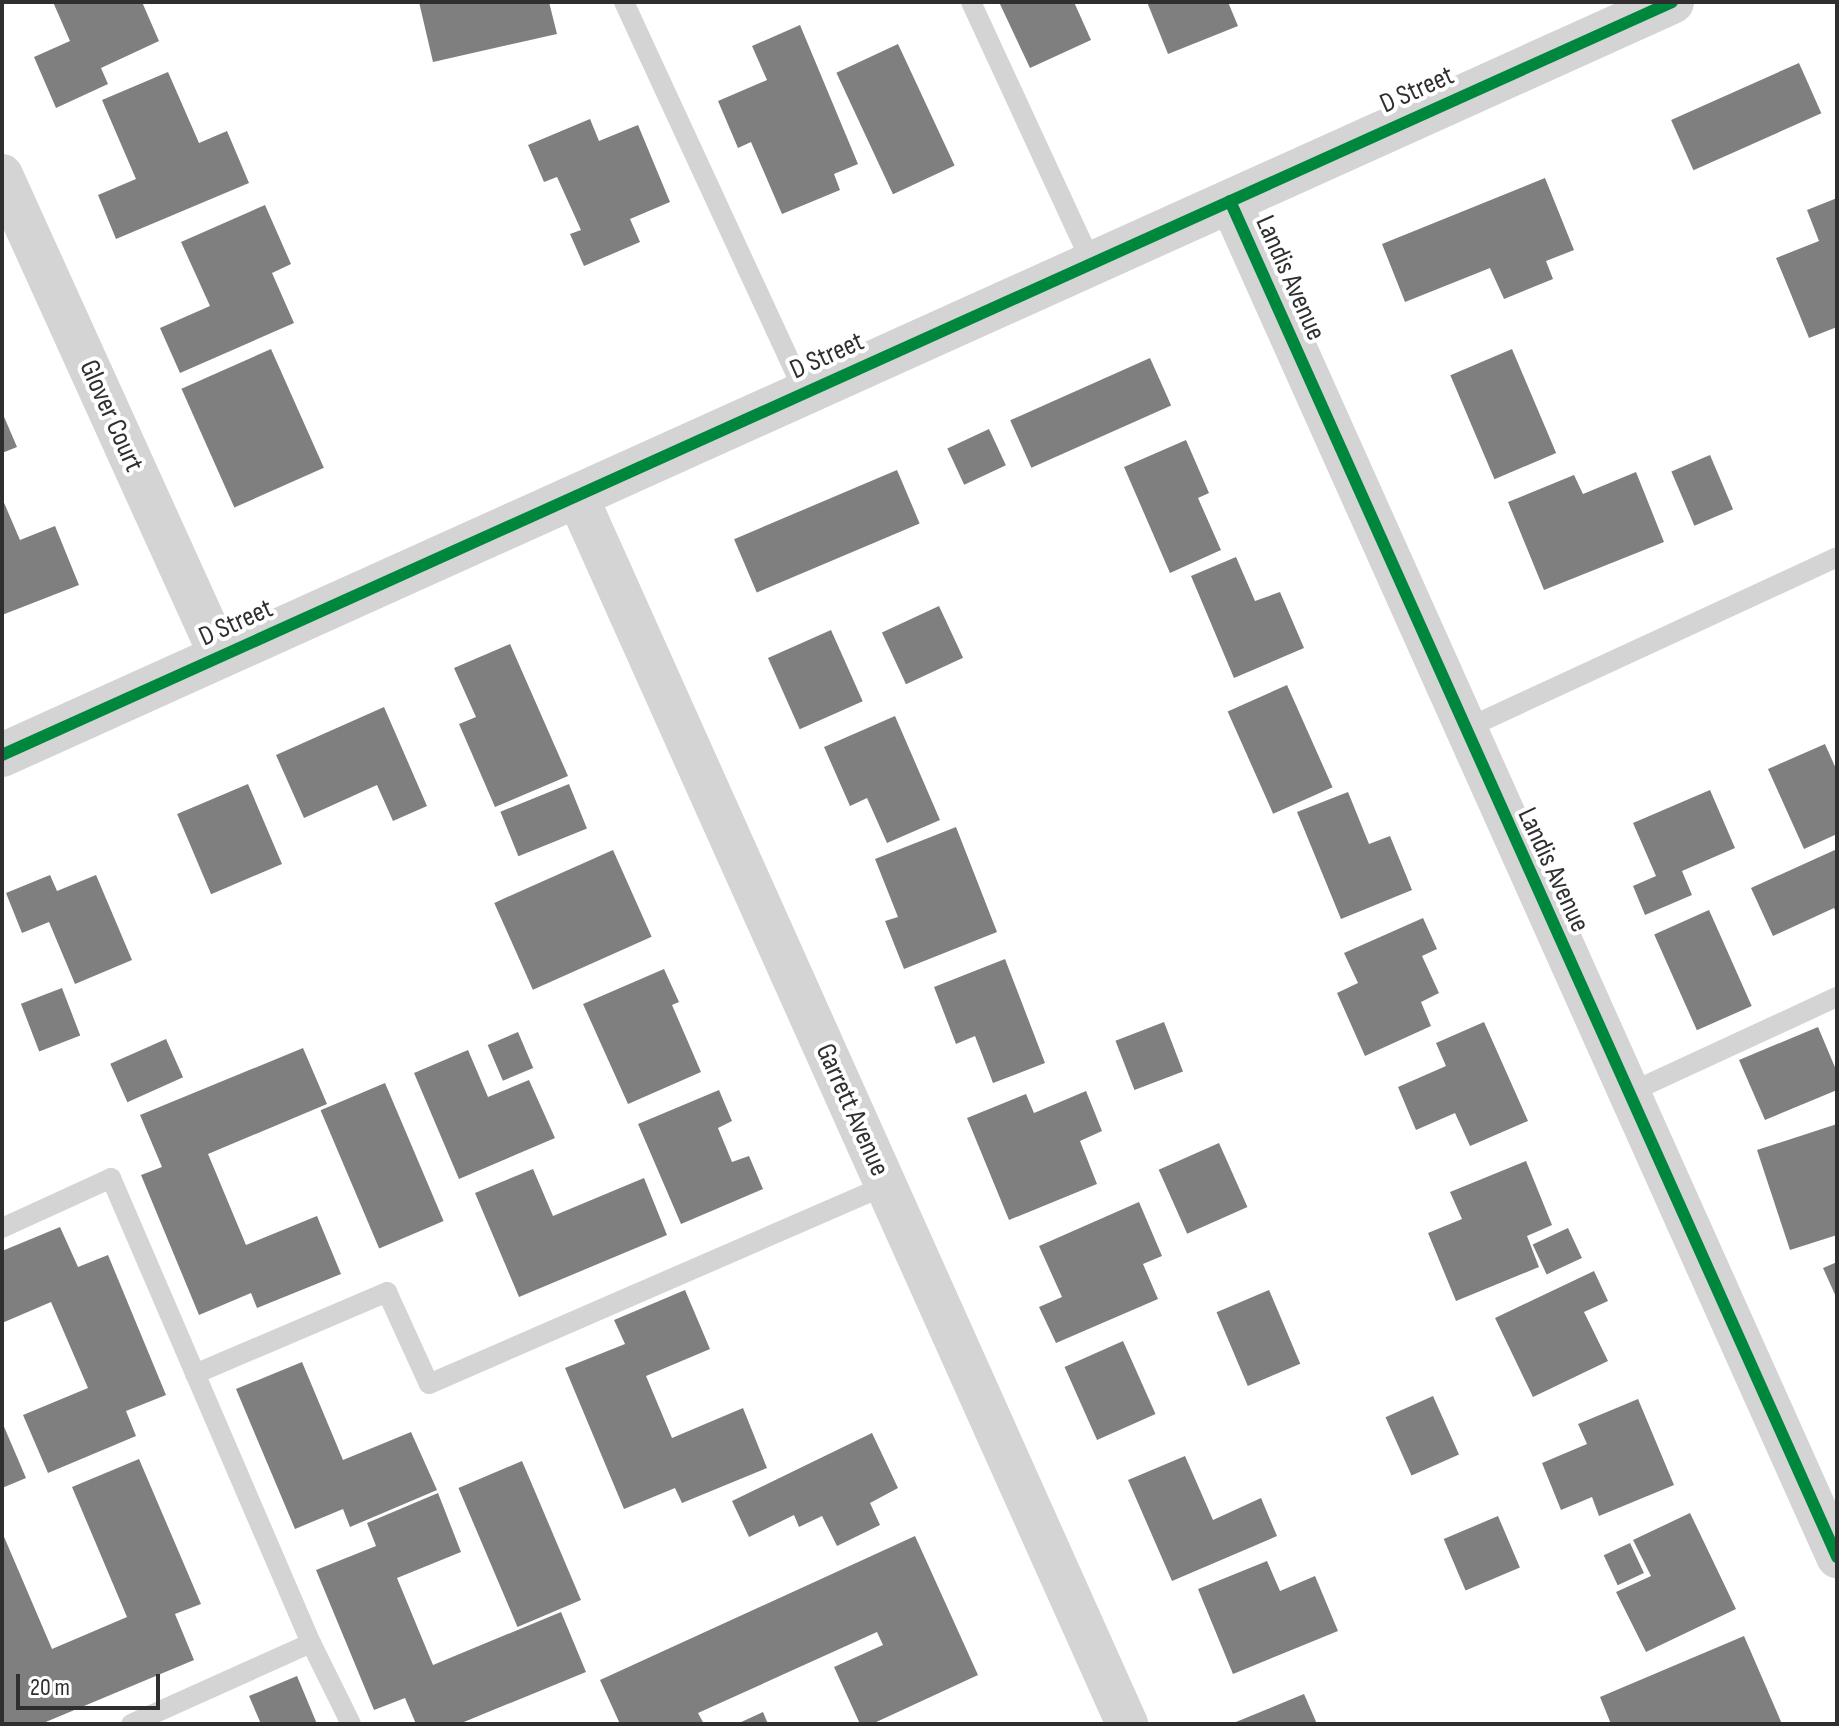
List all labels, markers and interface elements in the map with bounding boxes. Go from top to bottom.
street label: D Street [1375,59,1459,121]
street label: Landis Avenue [1248,210,1332,346]
street label: D Street [785,325,869,387]
street label: Glover Court [72,355,150,477]
street label: D Street [194,592,278,654]
street label: Landis Avenue [1510,803,1596,937]
street label: Garrett Avenue [808,1039,896,1181]
scale bar [20,1658,164,1708]
text: 20 m [30,1673,70,1702]

